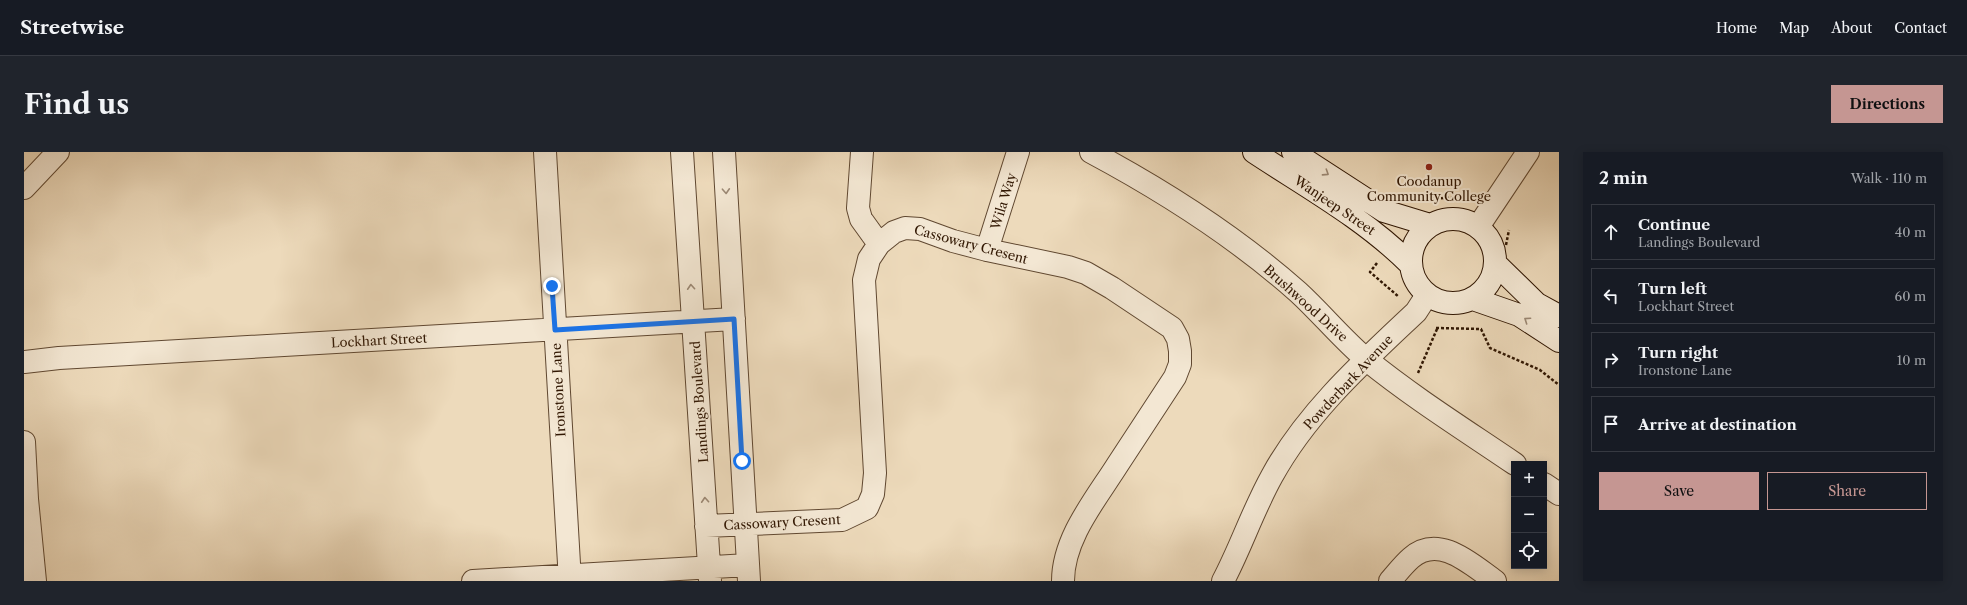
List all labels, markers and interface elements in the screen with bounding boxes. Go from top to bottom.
text: Streetwise [20,16,124,39]
text: Home [1716,19,1757,37]
text: Map [1779,19,1809,37]
text: About [1831,19,1872,37]
text: Contact [1894,19,1947,37]
button: Directions [1831,85,1943,123]
text: Find us [24,87,129,121]
marker: Coodanup Community College [1424,162,1434,172]
one-way arrow [1322,168,1329,176]
text: 2 min [1599,168,1648,188]
street label: Wila Way [986,170,1019,232]
text: Walk · 110 m [1851,170,1927,186]
street label: Wanjeep Street [1290,171,1379,238]
place label: Coodanup Community College [1367,173,1491,204]
one-way arrow [722,188,731,194]
text: Continue [1638,215,1710,234]
street label: Cassowary Cresent [912,221,1030,267]
icon: ahead [1600,221,1622,243]
text: 40 m [1895,224,1926,240]
text: Landings Boulevard [1638,234,1760,250]
street label: Brushwood Drive [1261,261,1351,345]
route end [543,277,561,295]
text: Turn left [1638,279,1707,298]
one-way arrow [687,284,695,290]
icon: left [1600,285,1622,307]
text: 60 m [1895,288,1926,304]
text: Lockhart Street [1638,298,1734,314]
one-way arrow [1524,318,1531,325]
street label: Lockhart Street [331,329,428,351]
street label: Powderbark Avenue [1300,331,1396,433]
street label: Landings Boulevard [687,340,711,464]
street label: Ironstone Lane [548,343,568,437]
text: Turn right [1638,343,1718,362]
icon: right [1600,349,1622,371]
text: 10 m [1897,352,1926,368]
text: Ironstone Lane [1638,362,1732,378]
icon: arrive [1600,413,1622,435]
text: Arrive at destination [1638,415,1797,434]
route start [733,452,751,470]
map controls [1511,461,1547,569]
button: + [1511,461,1547,497]
button: Save [1599,472,1759,510]
button: Share [1767,472,1927,510]
one-way arrow [700,497,709,503]
button: − [1511,497,1547,533]
street label: Cassowary Cresent [723,511,841,533]
button: locate [1511,533,1547,569]

